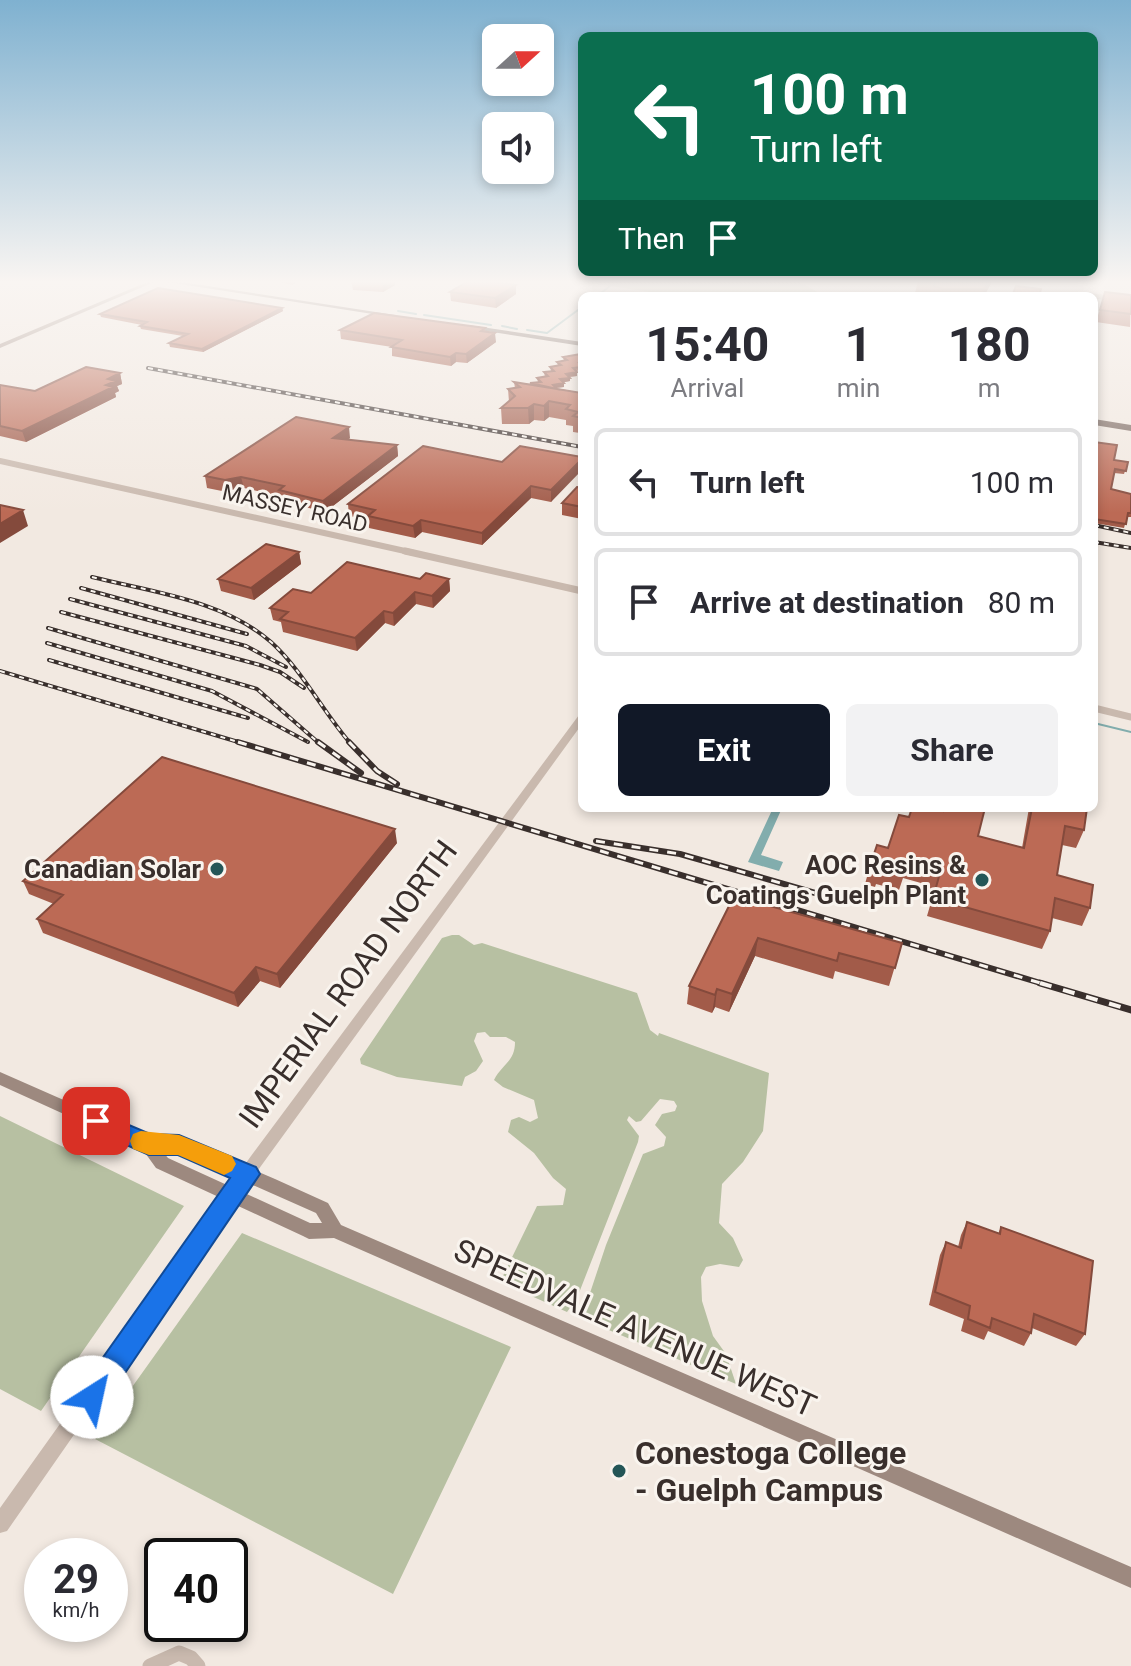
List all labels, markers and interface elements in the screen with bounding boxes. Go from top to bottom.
north arrow [482,24,554,96]
map controls [482,24,554,184]
text: 100 m [750,62,909,128]
icon: left [618,64,722,168]
button: sound [482,112,554,184]
text: Turn left [750,129,883,171]
icon: arrive [701,216,745,260]
text: Then [618,221,685,256]
text: 15:40 [646,316,769,373]
text: 1 [845,316,872,373]
text: 180 [948,316,1030,373]
text: Arrival [671,373,744,403]
text: min [837,373,880,403]
text: m [978,373,1001,403]
icon: left [622,460,666,504]
text: Turn left [690,465,805,500]
text: 100 m [970,465,1054,500]
street label: MASSEY ROAD [220,480,370,537]
icon: arrive [622,580,666,624]
text: Arrive at destination [690,585,964,620]
text: 80 m [988,585,1055,620]
button: Exit [618,704,830,796]
button: Share [846,704,1058,796]
street label: IMPERIAL ROAD NORTH [231,833,465,1135]
place label: AOC Resins & Coatings Guelph Plant [706,850,966,910]
place label: Canadian Solar [24,854,201,884]
marker: Canadian Solar [208,860,226,878]
marker: AOC Resins & Coatings Guelph Plant [973,871,991,889]
pin [62,1087,130,1155]
icon: arrive [74,1099,118,1143]
street label: SPEEDVALE AVENUE WEST [448,1231,822,1425]
position arrow [50,1355,134,1439]
place label: Conestoga College - Guelph Campus [635,1434,906,1509]
marker: Conestoga College - Guelph Campus [610,1462,628,1480]
speed limit sign: 40 [144,1538,248,1642]
text: 29 [53,1556,99,1603]
text: km/h [53,1598,99,1622]

